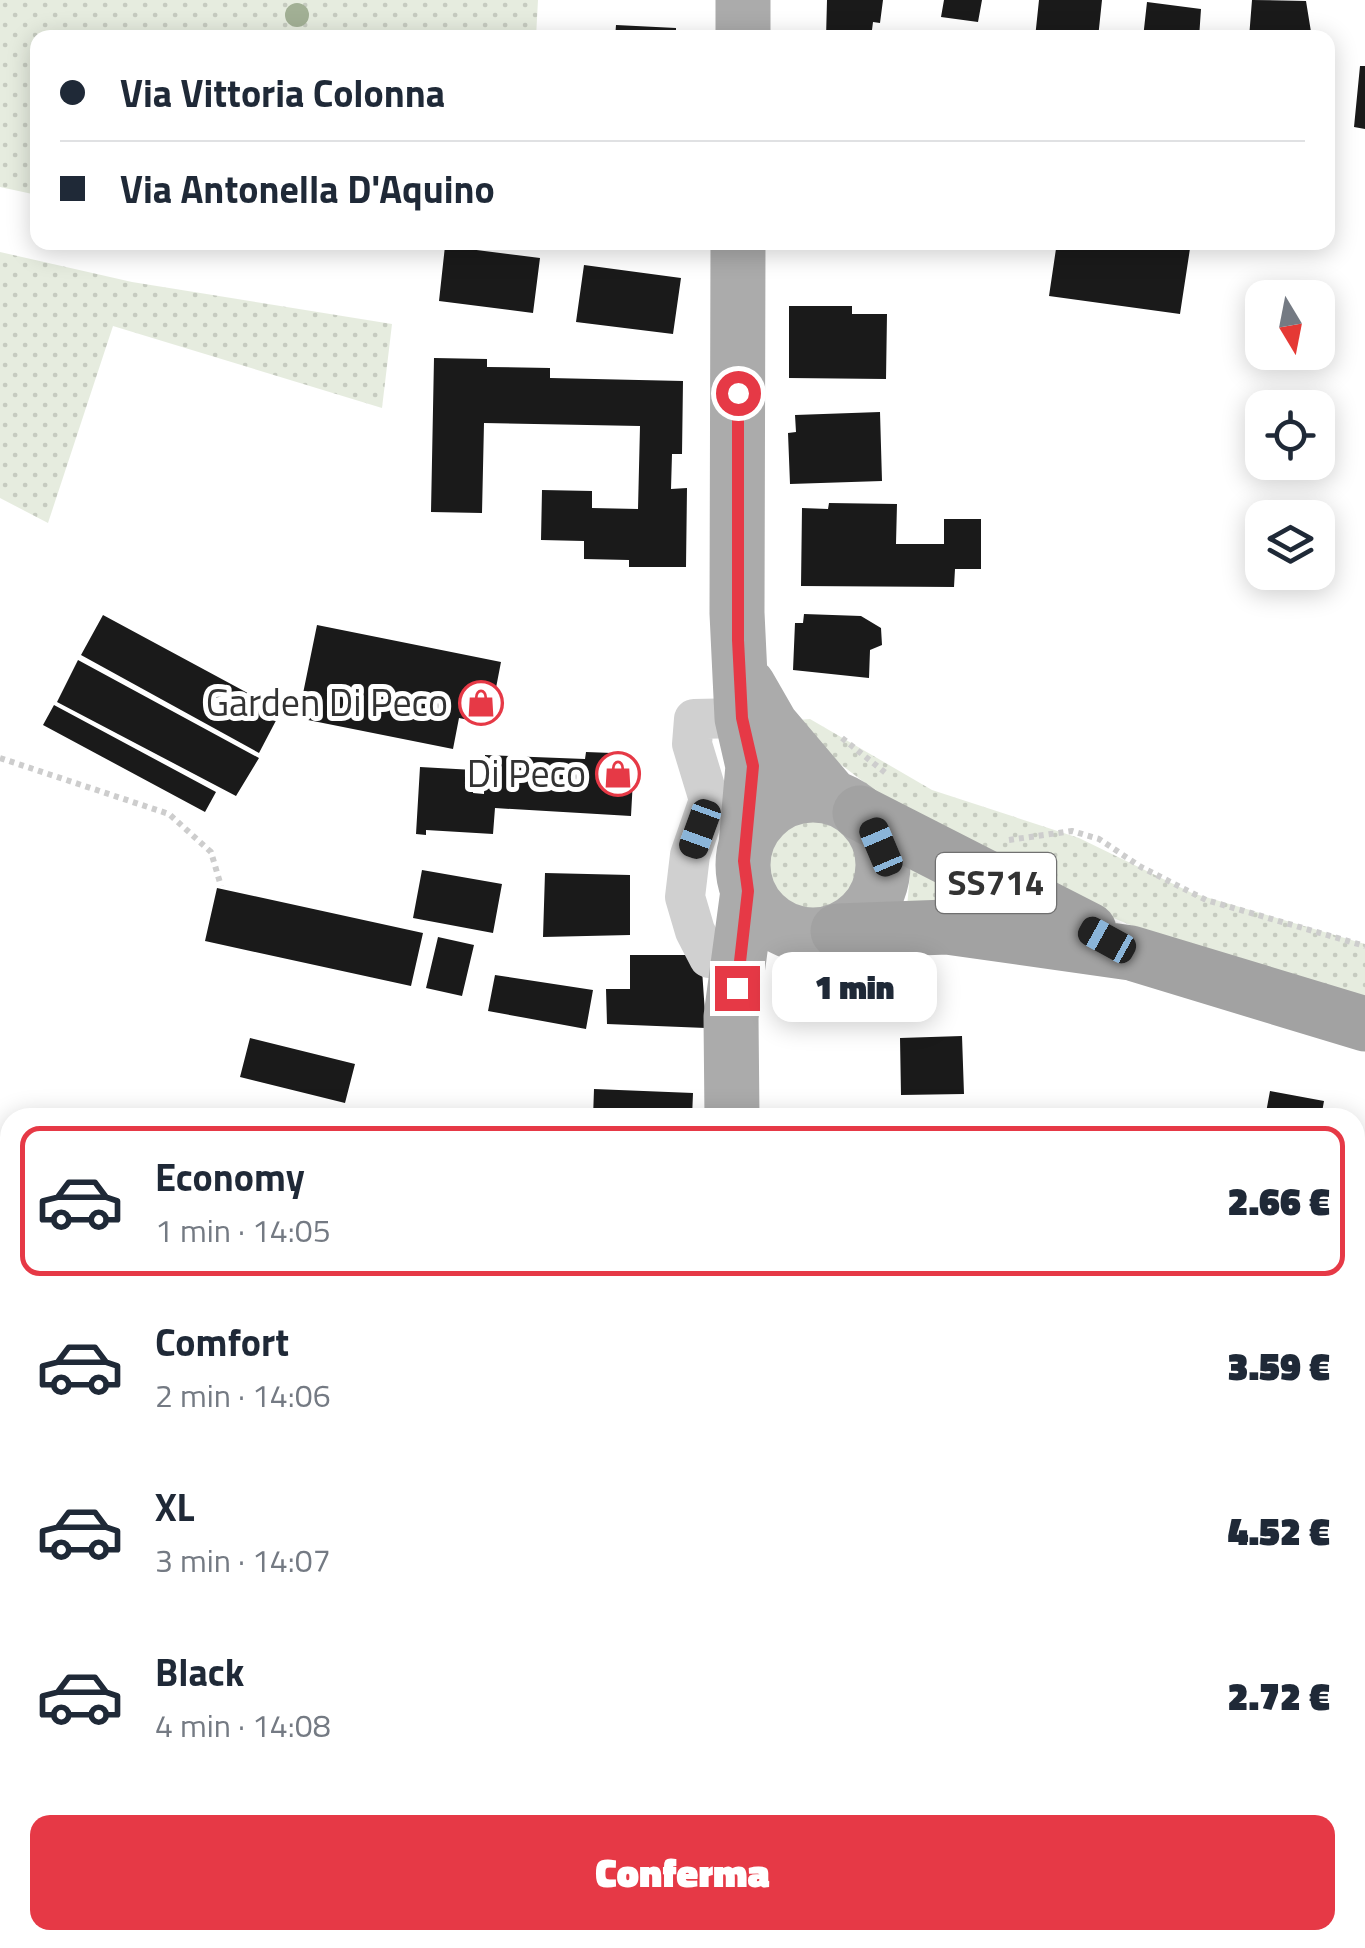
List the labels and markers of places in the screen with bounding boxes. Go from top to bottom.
place label: Garden Di Peco [206,673,448,731]
shop icon: Garden Di Peco [458,680,504,726]
place label: Di Peco [467,744,586,802]
shop icon: Di Peco [595,751,641,797]

